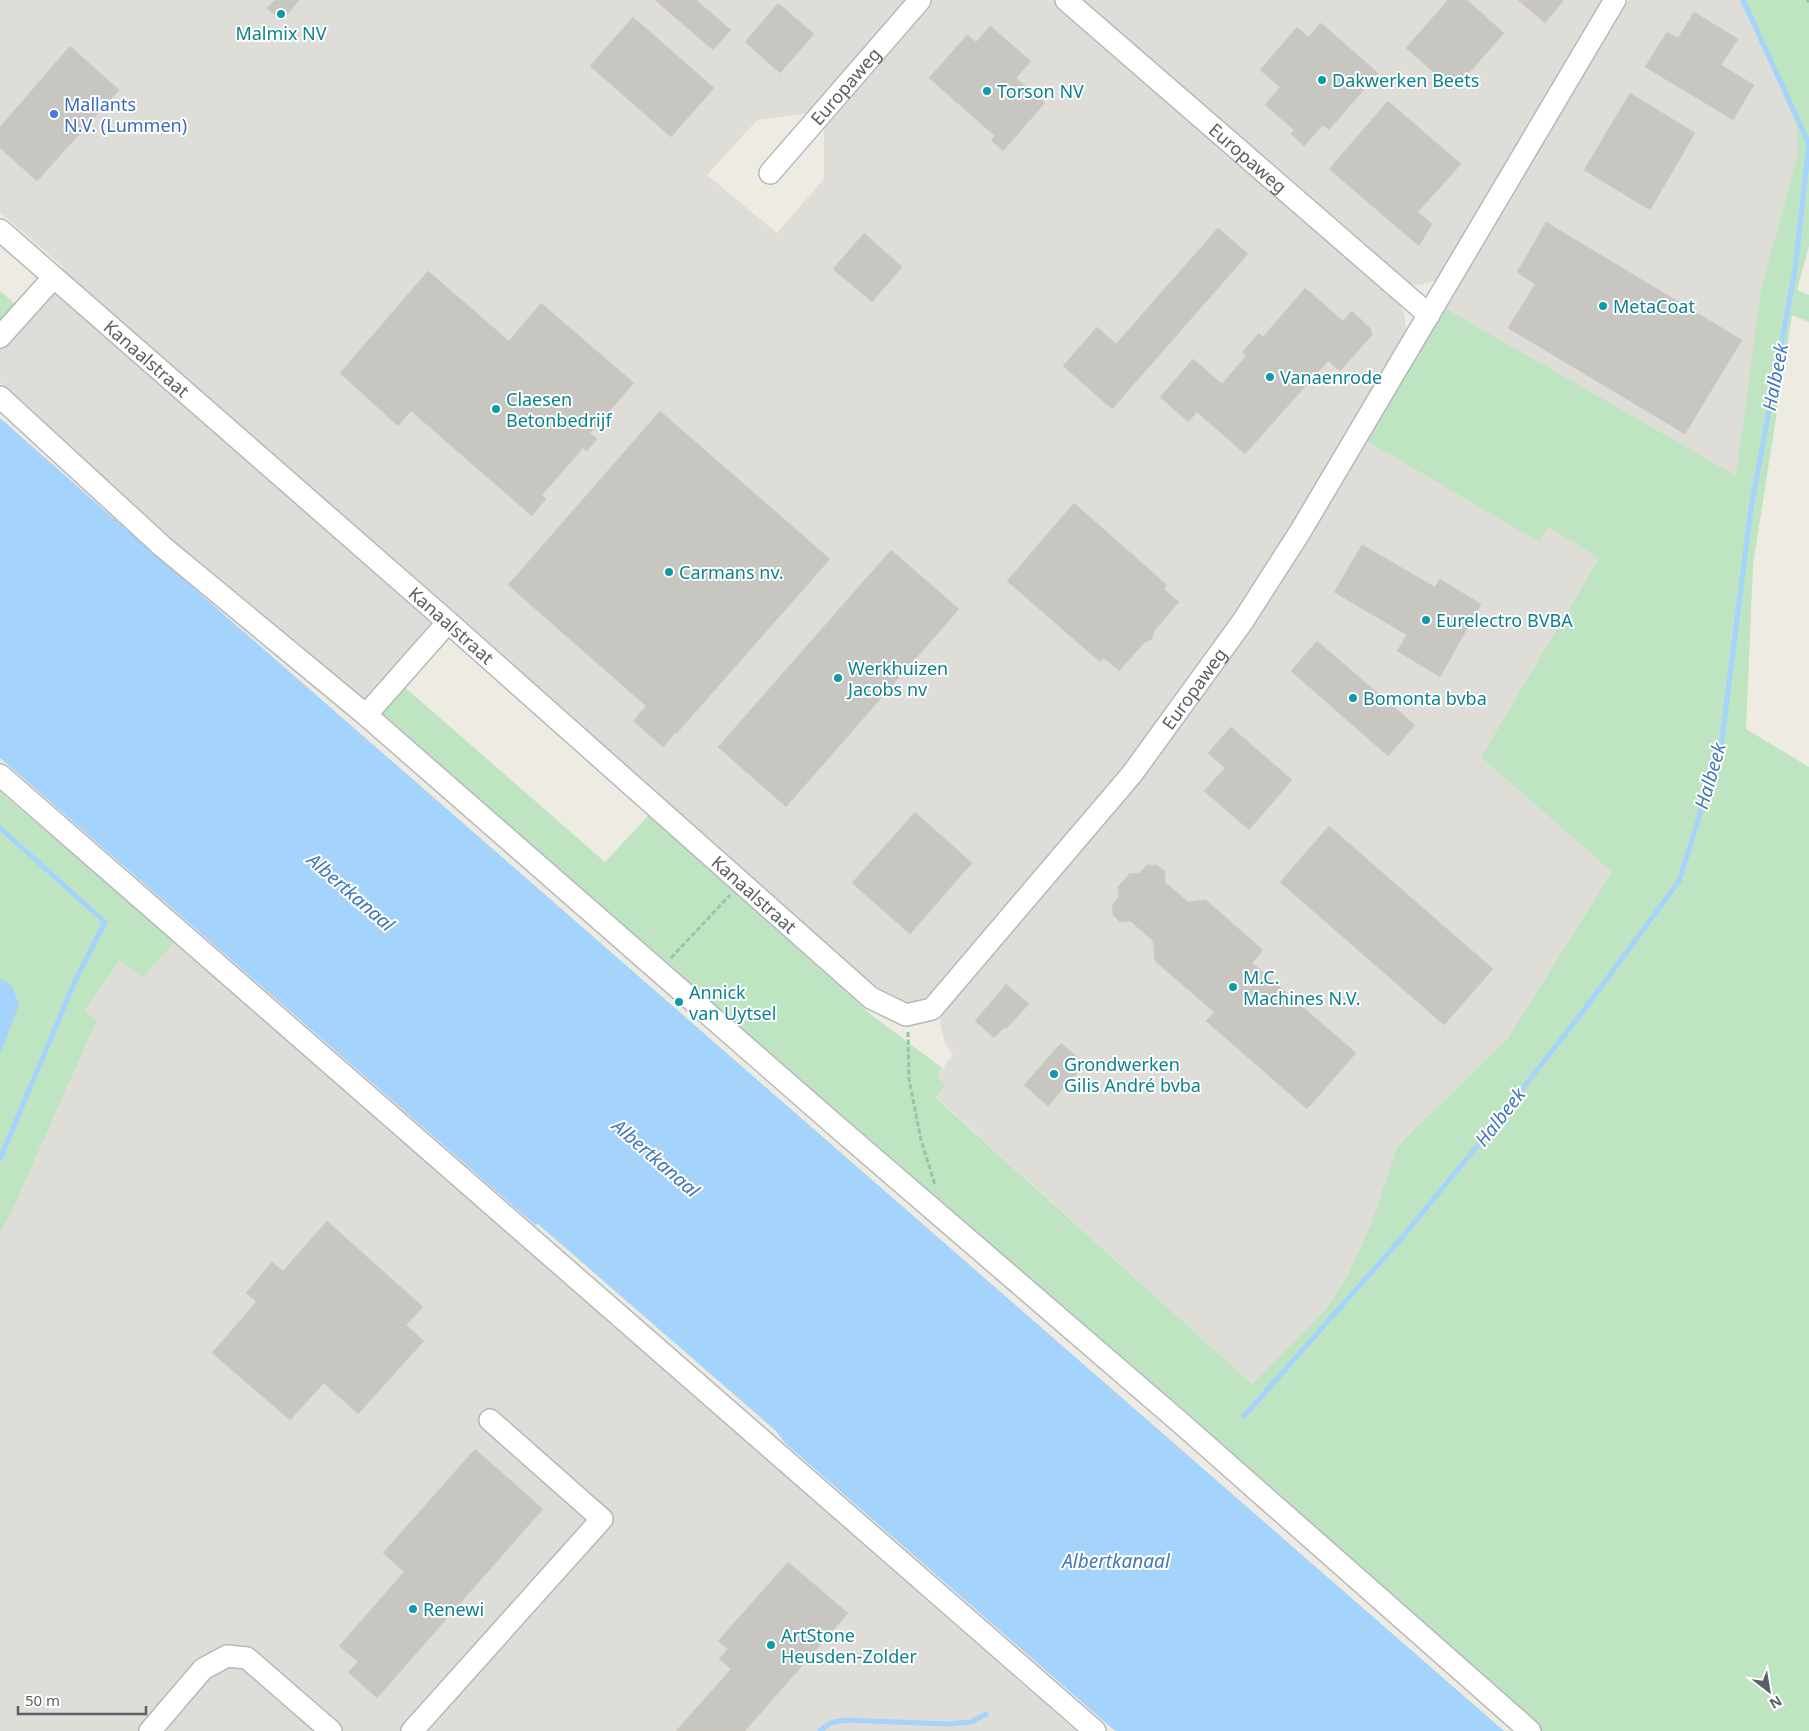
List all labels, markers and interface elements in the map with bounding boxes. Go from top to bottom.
marker: Malmix NV [275,8,287,20]
place label: Malmix NV [235,21,327,45]
street label: Europaweg [805,42,886,130]
place label: Dakwerken Beets [1332,68,1479,92]
marker: Dakwerken Beets [1316,74,1328,86]
place label: Torson NV [997,79,1084,103]
marker: Torson NV [981,85,993,97]
place label: Mallants N.V. (Lummen) [64,92,187,137]
marker: Mallants N.V. (Lummen) [48,108,60,120]
street label: Europaweg [1204,118,1292,198]
place label: MetaCoat [1613,294,1695,318]
marker: MetaCoat [1597,300,1609,312]
street label: Kanaalstraat [99,314,195,403]
water label: Halbeek [1756,341,1794,413]
place label: Vanaenrode [1280,365,1382,389]
marker: Vanaenrode [1264,371,1276,383]
place label: Claesen Betonbedrijf [506,387,612,432]
marker: Claesen Betonbedrijf [490,403,502,415]
place label: Carmans nv. [679,560,784,584]
marker: Carmans nv. [663,566,675,578]
street label: Kanaalstraat [404,581,500,670]
place label: Eurelectro BVBA [1436,608,1573,632]
marker: Eurelectro BVBA [1420,614,1432,626]
street label: Europaweg [1156,643,1232,734]
place label: Werkhuizen Jacobs nv [846,656,948,701]
marker: Werkhuizen Jacobs nv [832,672,844,684]
place label: Bomonta bvba [1363,686,1487,710]
marker: Bomonta bvba [1347,692,1359,704]
water label: Halbeek [1688,739,1732,812]
water label: Albertkanaal [300,846,401,938]
street label: Kanaalstraat [707,850,802,939]
place label: M.C. Machines N.V. [1243,965,1361,1010]
place label: Annick van Uytsel [689,980,776,1025]
marker: M.C. Machines N.V. [1227,981,1239,993]
marker: Annick van Uytsel [673,996,685,1008]
place label: Grondwerken Gilis André bvba [1064,1052,1201,1097]
marker: Grondwerken Gilis André bvba [1048,1068,1060,1080]
water label: Halbeek [1469,1082,1532,1152]
water label: Albertkanaal [605,1112,706,1204]
water label: Albertkanaal [1060,1548,1171,1574]
place label: Renewi [423,1597,484,1621]
marker: Renewi [407,1603,419,1615]
place label: ArtStone Heusden-Zolder [781,1623,917,1668]
marker: ArtStone Heusden-Zolder [765,1639,777,1651]
north arrow [1744,1666,1794,1716]
scale bar [18,1684,145,1716]
text: 50 m [25,1690,60,1710]
text: N [1766,1691,1786,1714]

